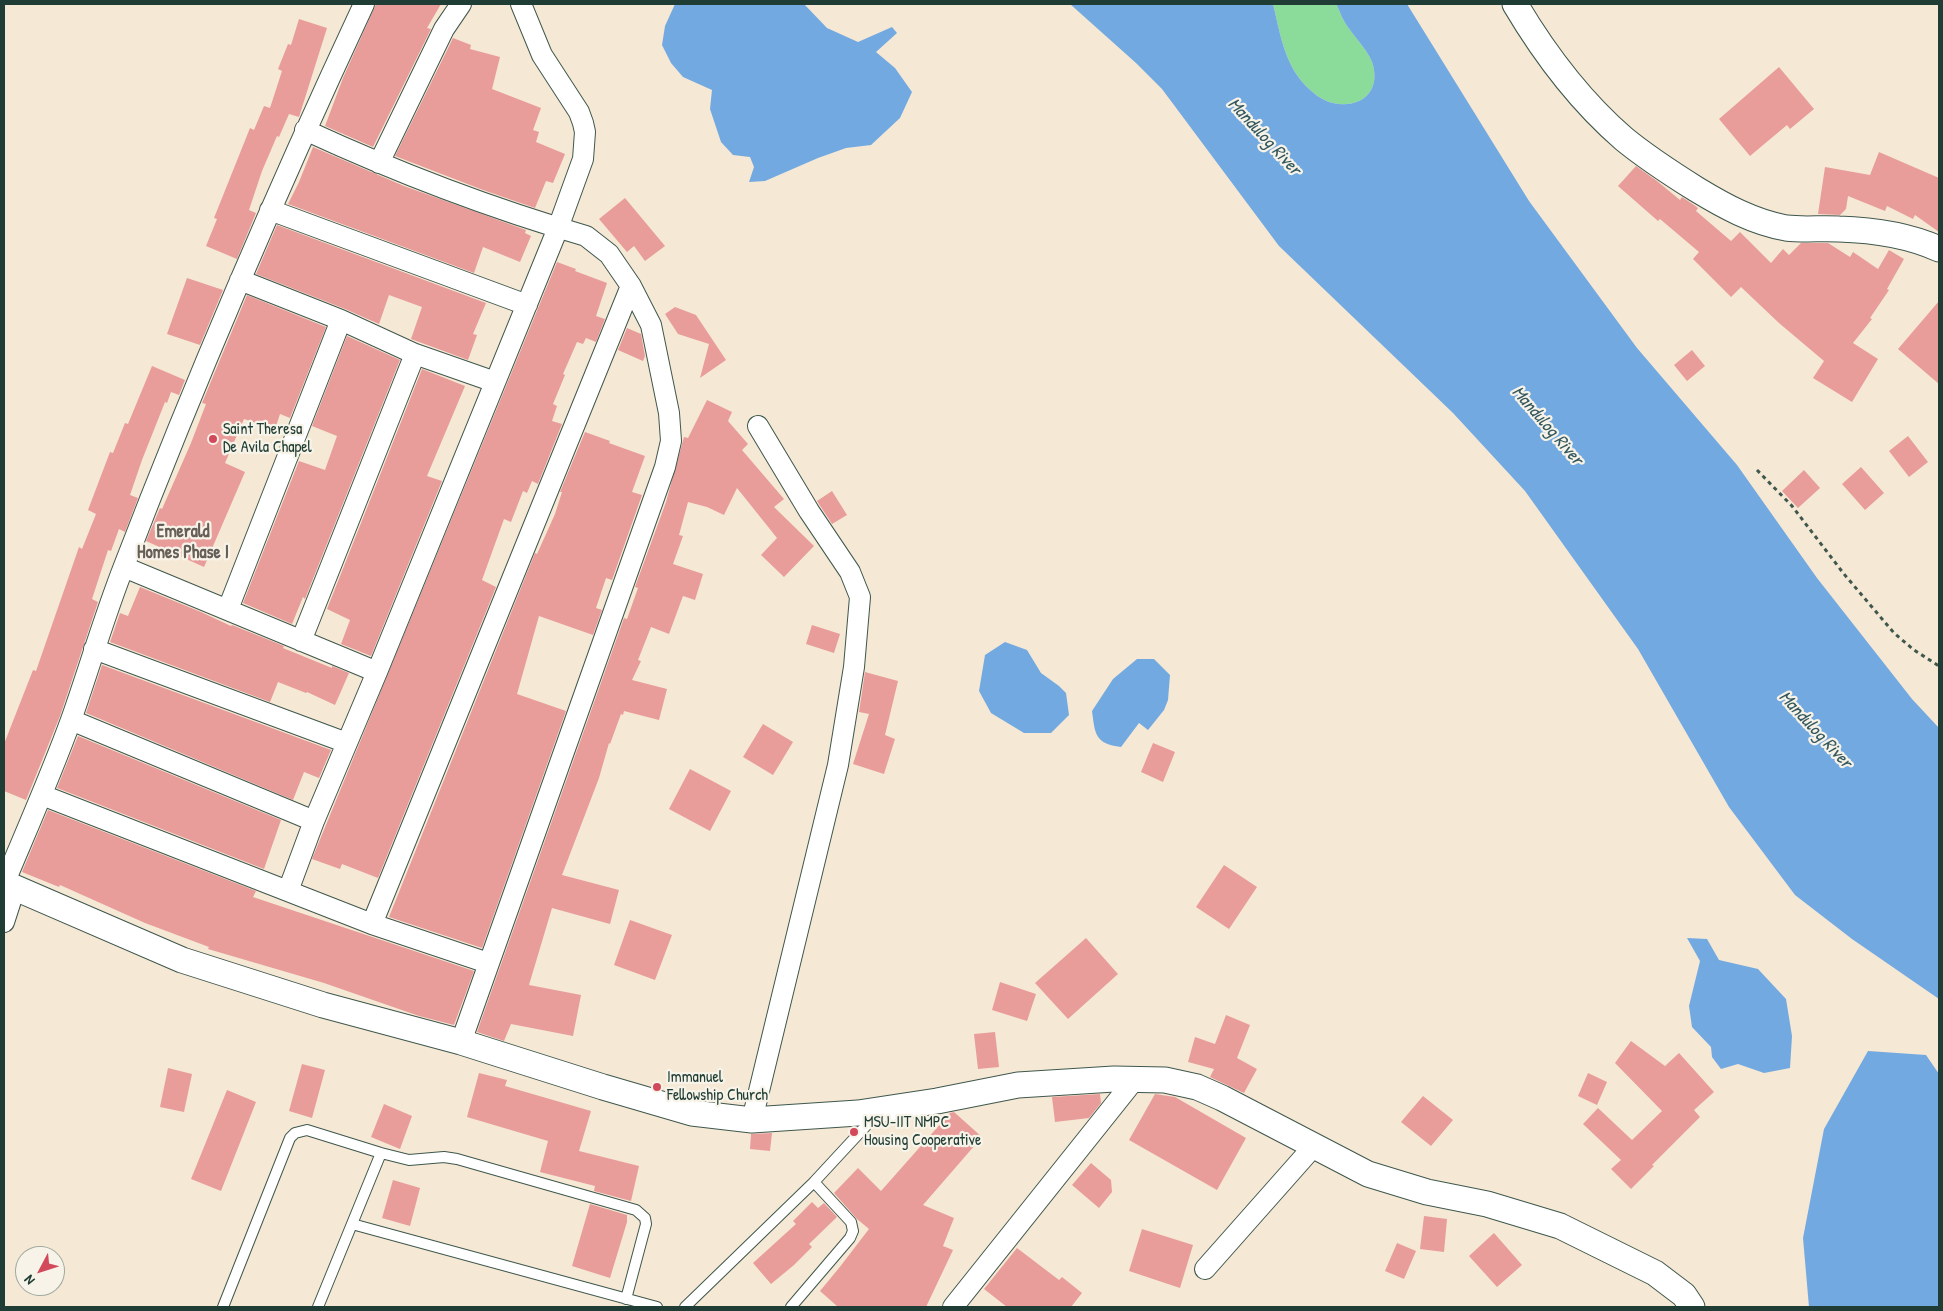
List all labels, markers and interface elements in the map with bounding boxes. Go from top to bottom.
water label: Mandulog River [1223,94,1305,180]
water label: Mandulog River [1507,382,1587,470]
place label: Saint Theresa De Avila Chapel [223,420,312,458]
marker: Saint Theresa De Avila Chapel [207,433,219,445]
district label: Emerald Homes Phase I [137,521,229,564]
water label: Mandulog River [1774,687,1856,773]
place label: Immanuel Fellowship Church [667,1068,768,1106]
marker: Immanuel Fellowship Church [651,1081,663,1093]
place label: MSU-IIT NMPC Housing Cooperative [864,1113,981,1151]
marker: MSU-IIT NMPC Housing Cooperative [848,1126,860,1138]
north arrow [15,1246,65,1296]
text: N [19,1271,39,1289]

